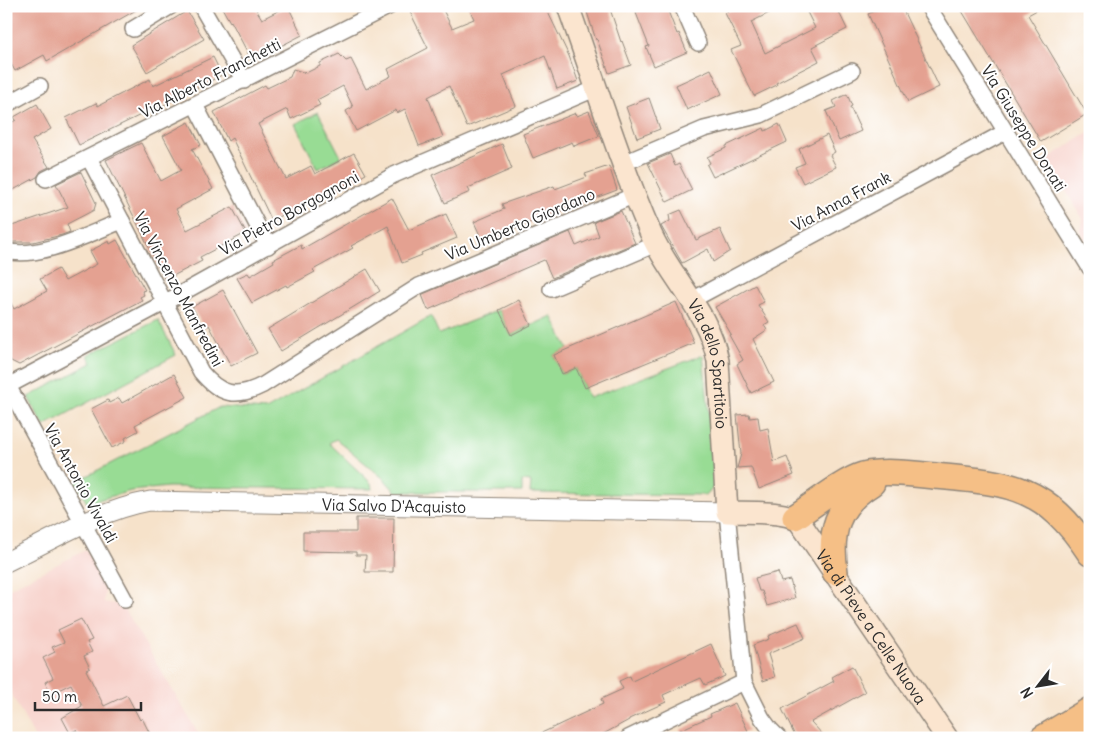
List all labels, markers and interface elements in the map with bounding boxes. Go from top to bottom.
street label: Via Alberto Franchetti [136,34,284,122]
street label: Via Giuseppe Donati [977,61,1071,195]
street label: Via Pietro Borgognoni [216,166,362,260]
street label: Via Anna Frank [788,166,894,236]
street label: Via Umberto Giordano [442,183,598,265]
street label: Via Vincenzo Manfredini [130,208,228,370]
street label: Via dello Spartitoio [683,295,732,429]
street label: Via Antonio Vivaldi [40,420,122,546]
street label: Via Salvo D'Acquisto [322,494,466,517]
street label: Via di Pieve a Celle Nuova [811,546,931,708]
north arrow [1014,662,1064,712]
scale bar [35,679,141,711]
text: N [1017,684,1037,701]
text: 50 m [42,687,77,706]

